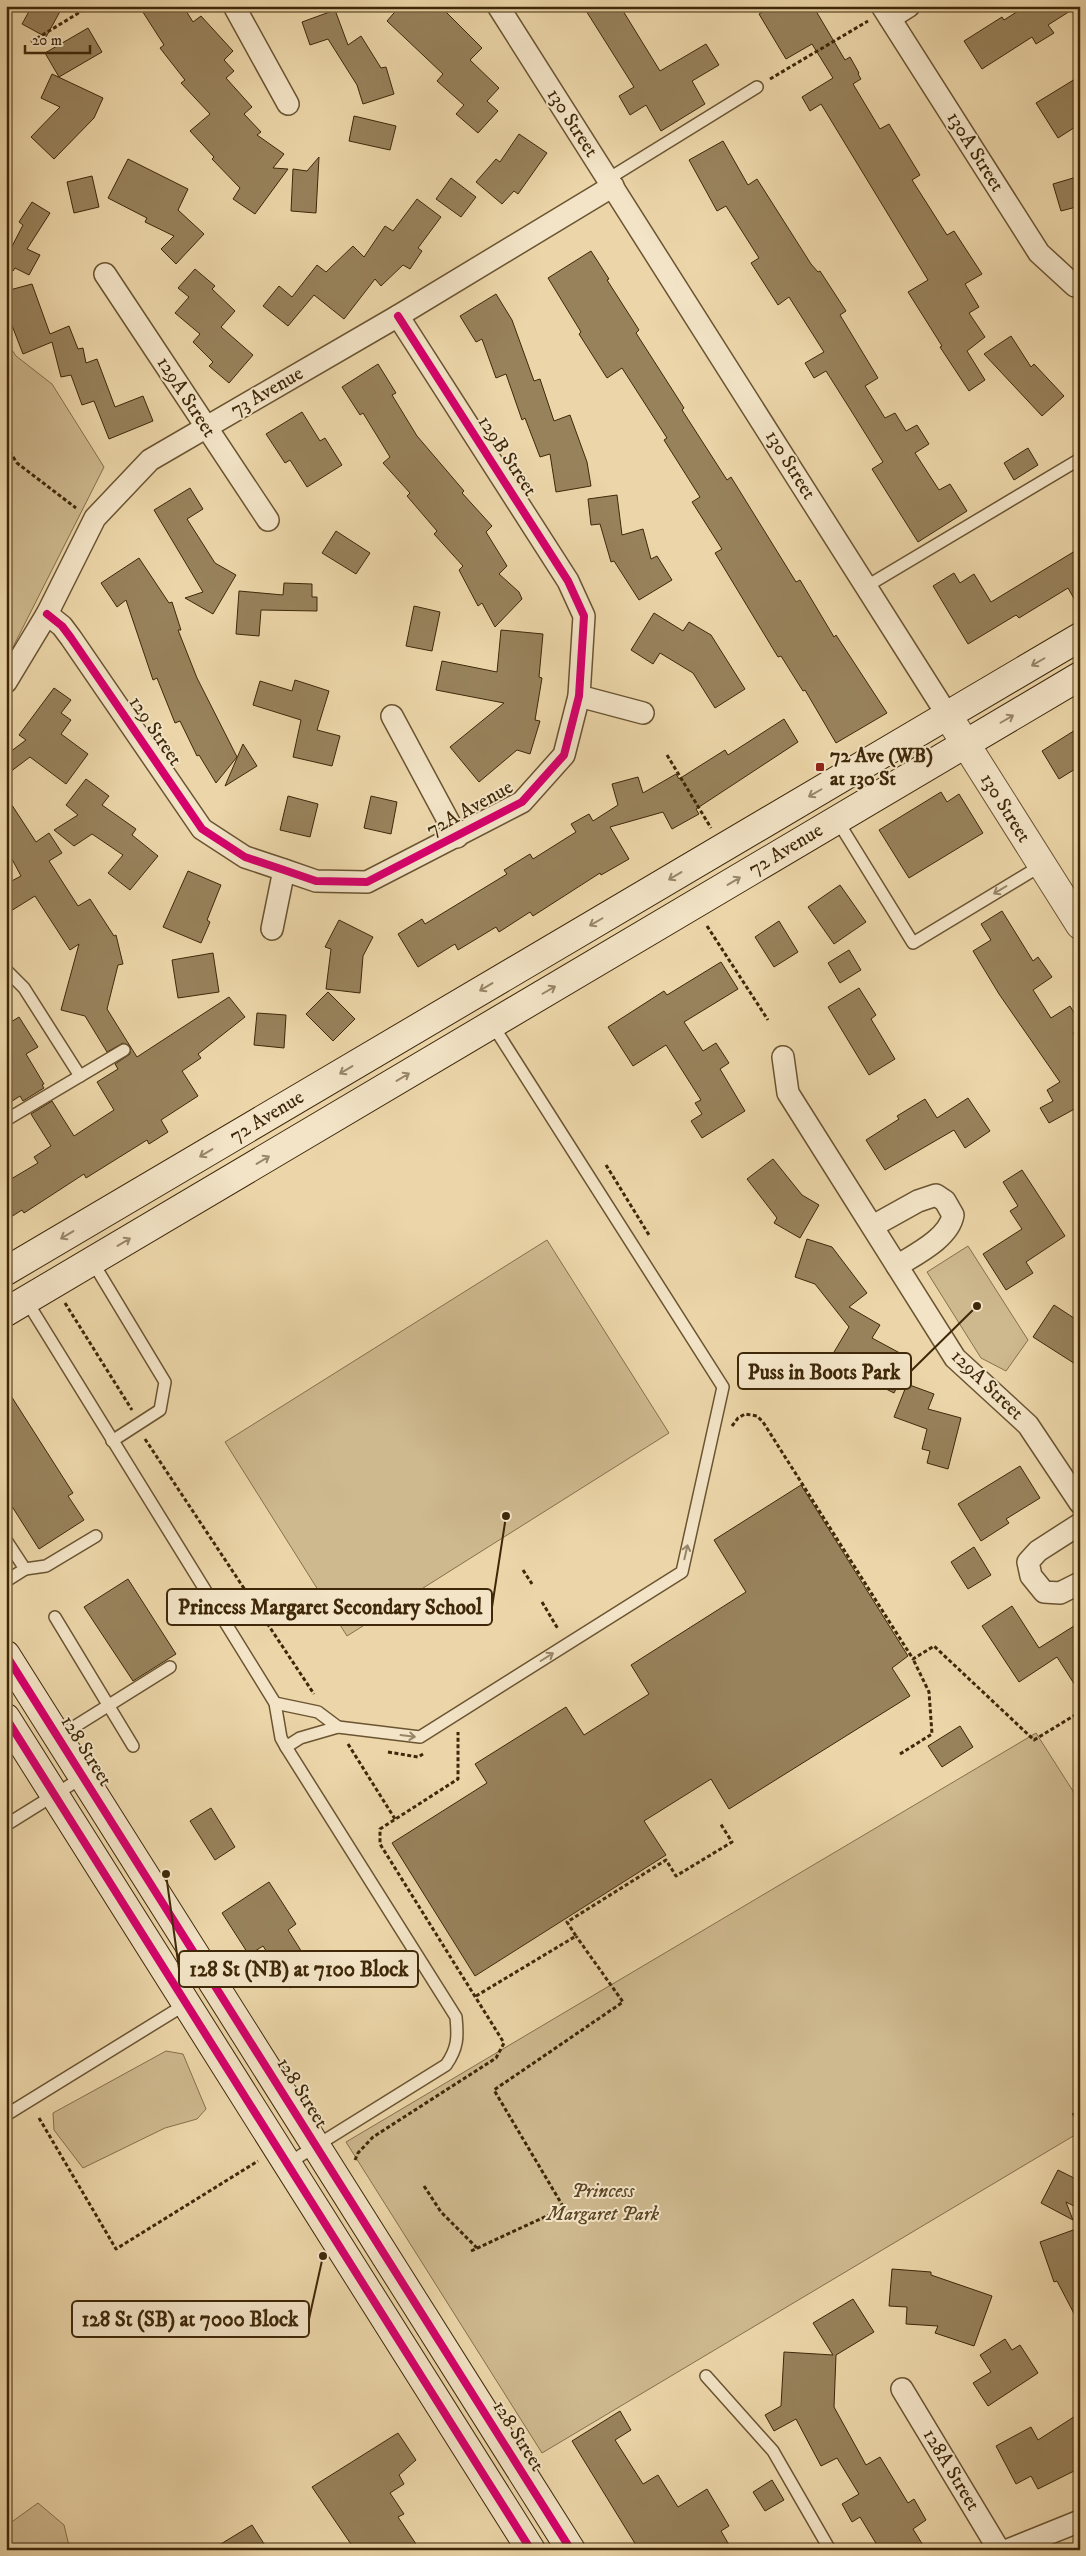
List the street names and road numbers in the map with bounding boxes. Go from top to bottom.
street label: 130 Street [541,84,603,162]
street label: 130A Street [941,107,1009,197]
street label: 129A Street [151,352,221,442]
street label: 73 Avenue [226,361,308,423]
street label: 129B Street [472,411,542,501]
street label: 130 Street [759,426,821,504]
street label: 129 Street [123,691,187,771]
street label: 130 Street [974,769,1036,847]
street label: 72A Avenue [422,775,518,843]
street label: 72 Avenue [744,818,828,882]
street label: 72 Avenue [225,1085,309,1149]
street label: 129A Street [945,1344,1029,1426]
street label: 128 Street [55,1711,117,1791]
street label: 128 Street [271,2053,333,2133]
street label: 128 Street [487,2396,549,2476]
street label: 128A Street [917,2424,985,2516]

